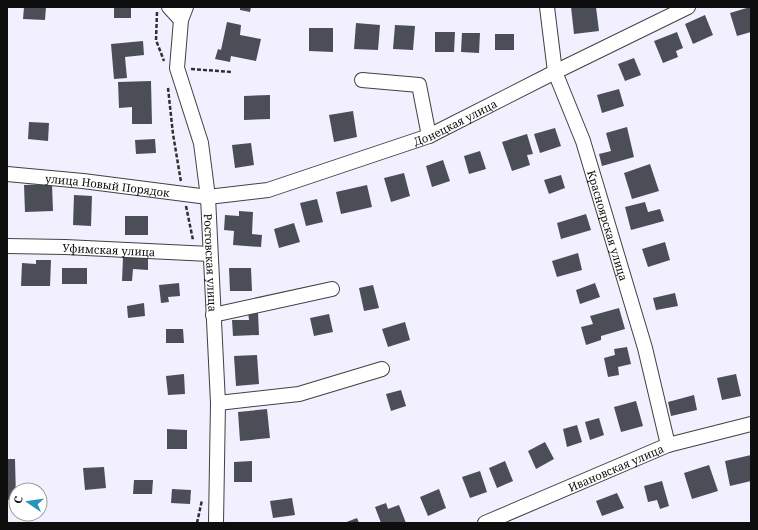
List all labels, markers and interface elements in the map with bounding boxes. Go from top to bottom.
street label: Донецкая улица [411,95,499,148]
street label: Красноярская улица [585,168,632,283]
street label: улица Новый Порядок [44,170,171,200]
street label: Ростовская улица [201,213,221,312]
street label: Уфимская улица [62,239,156,259]
street label: Ивановская улица [566,440,666,494]
north arrow [8,482,48,522]
text: С [10,494,26,505]

